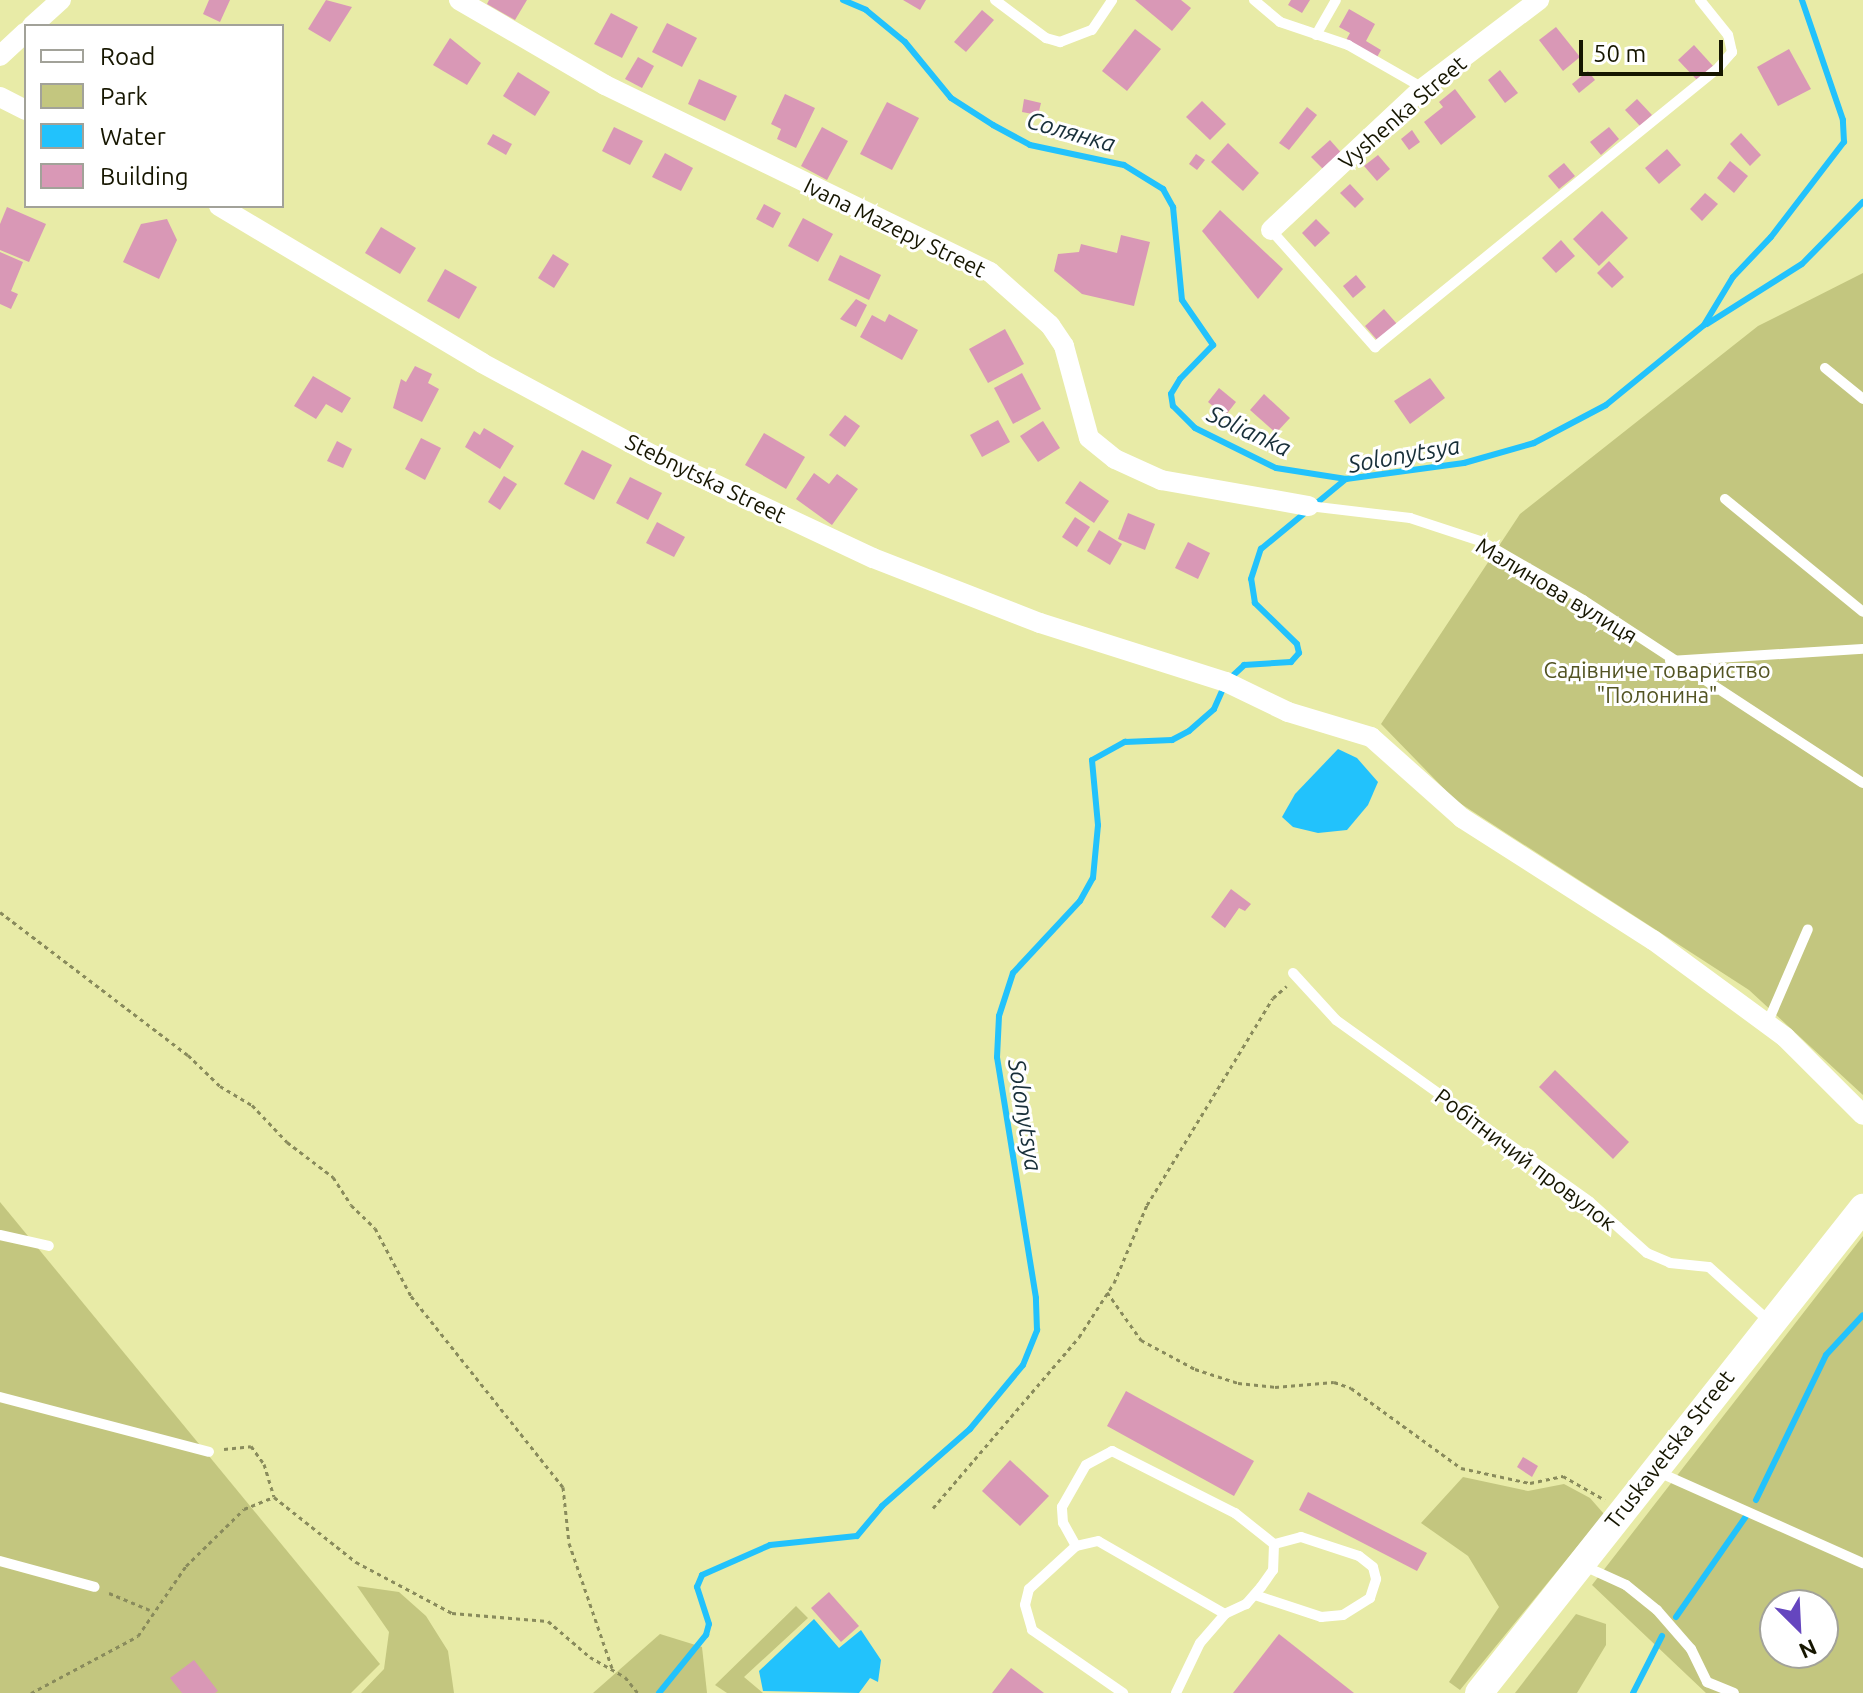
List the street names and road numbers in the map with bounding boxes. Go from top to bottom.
street label: Vyshenka Street [1333,49,1471,175]
street label: Ivana Mazepy Street [800,172,990,282]
street label: Stebnytska Street [621,428,791,528]
street label: Малинова вулиця [1472,531,1642,649]
street label: Робітничий провулок [1430,1082,1622,1236]
street label: Truskavetska Street [1599,1364,1739,1534]

